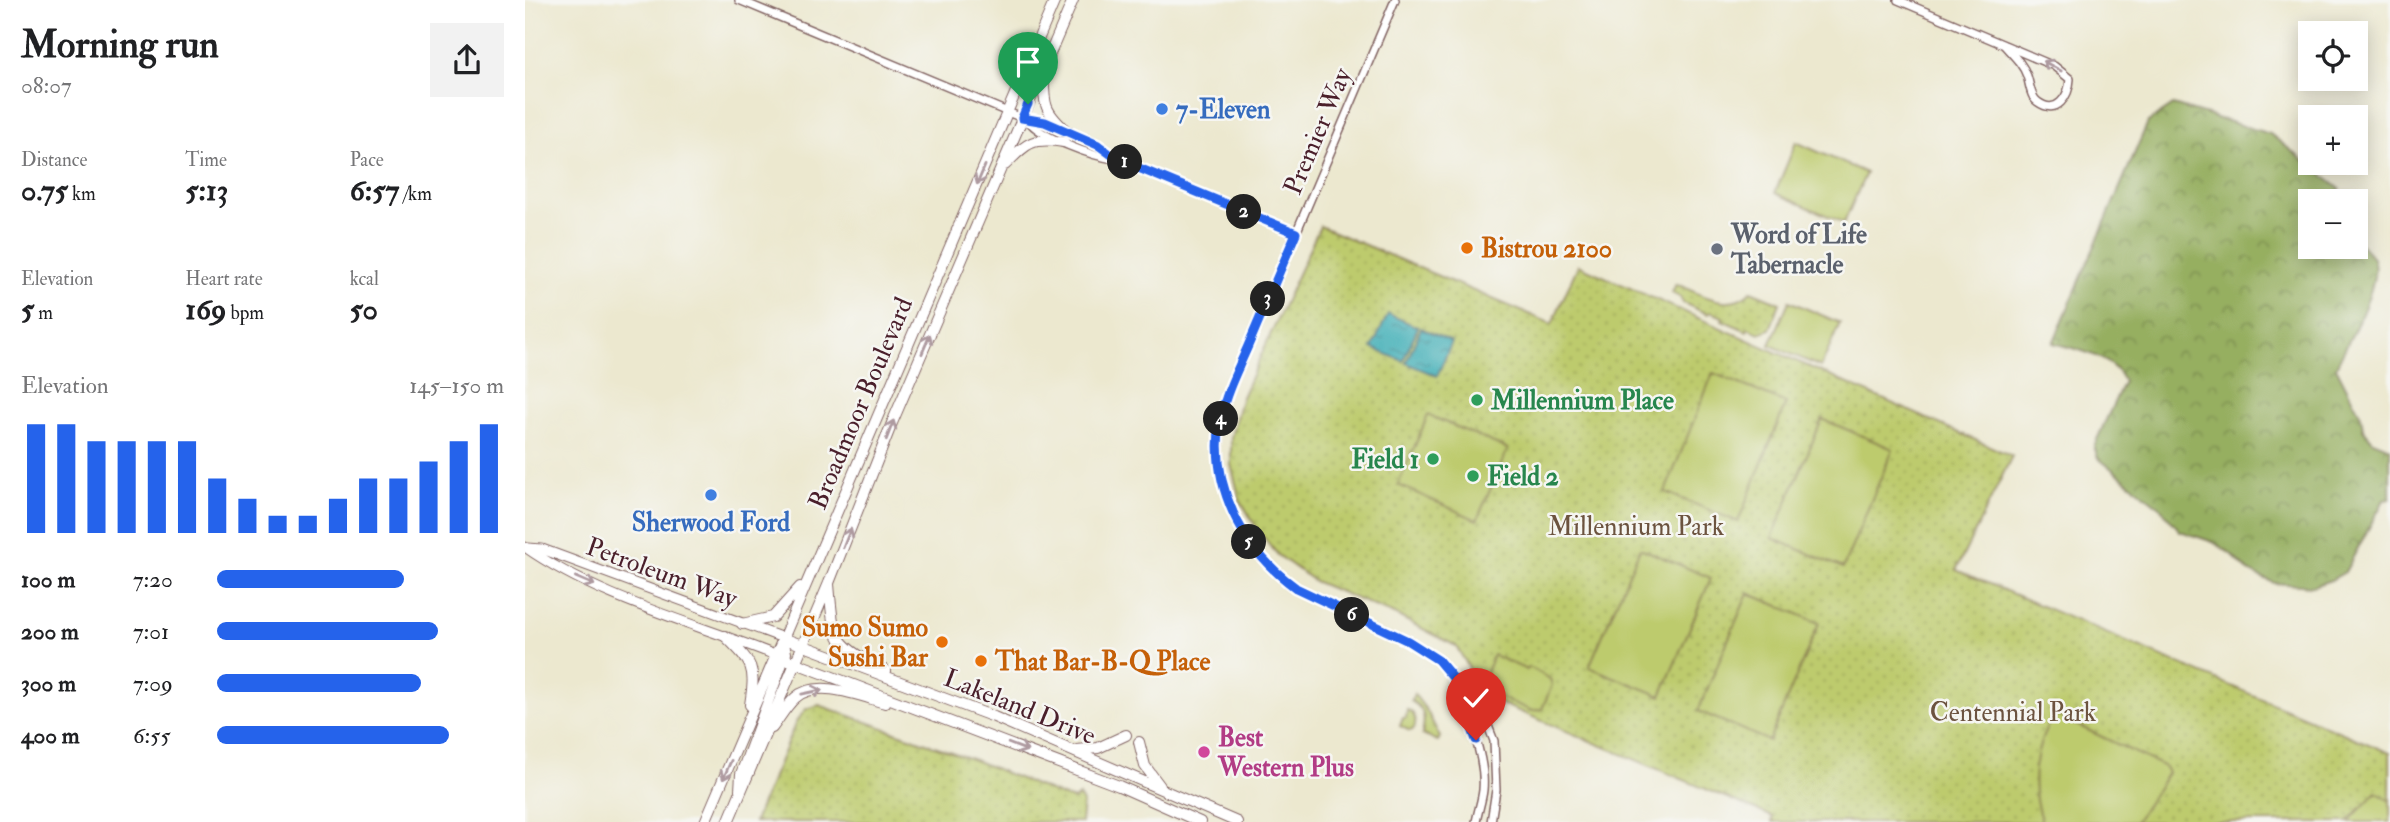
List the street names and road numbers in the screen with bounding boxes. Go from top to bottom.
street label: Premier Way [1277,63,1359,200]
street label: Broadmoor Boulevard [802,292,920,514]
street label: Petroleum Way [582,531,742,615]
street label: Lakeland Drive [939,662,1100,752]

